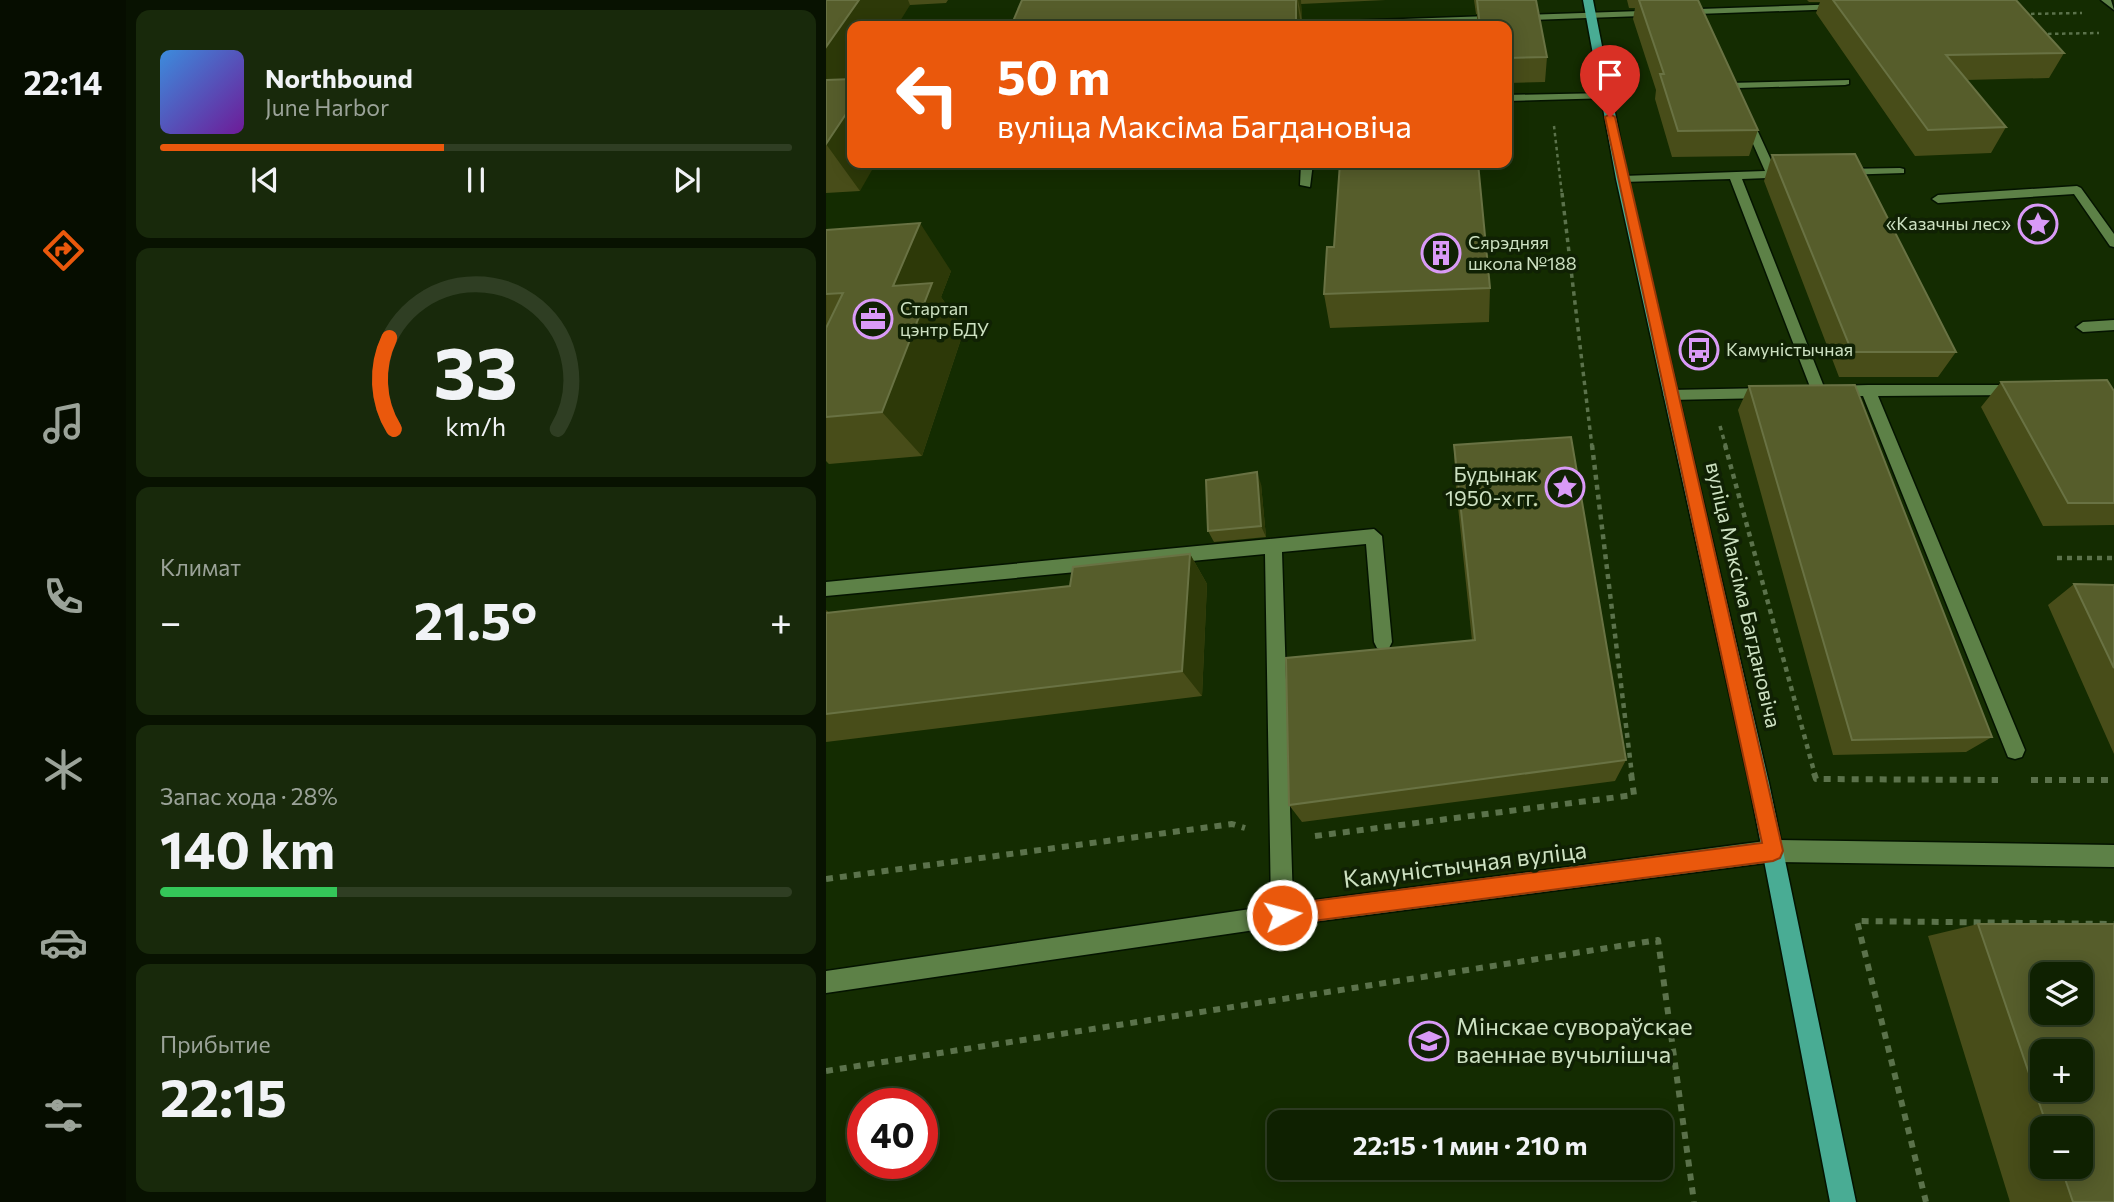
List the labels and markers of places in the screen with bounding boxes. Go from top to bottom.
pin [1580,45,1640,117]
place icon: «Казачны лес» [2017,203,2059,245]
place label: «Казачны лес» [1886,212,2011,234]
place label: Сярэдняя школа №188 [1468,231,1577,274]
building icon: Сярэдняя школа №188 [1420,232,1462,274]
place label: Стартап цэнтр БДУ [900,297,989,340]
office icon: Стартап цэнтр БДУ [852,298,894,340]
bus stop icon: Камуністычная [1678,329,1720,371]
place label: Камуністычная [1726,338,1853,360]
place label: Будынак 1950-х гг. [1445,461,1538,510]
place icon: Будынак 1950-х гг. [1544,466,1586,508]
place label: Мінскае сувораўскае ваеннае вучылішча [1456,1011,1693,1068]
school or university icon: Мінскае сувораўскае ваеннае вучылішча [1408,1020,1450,1062]

